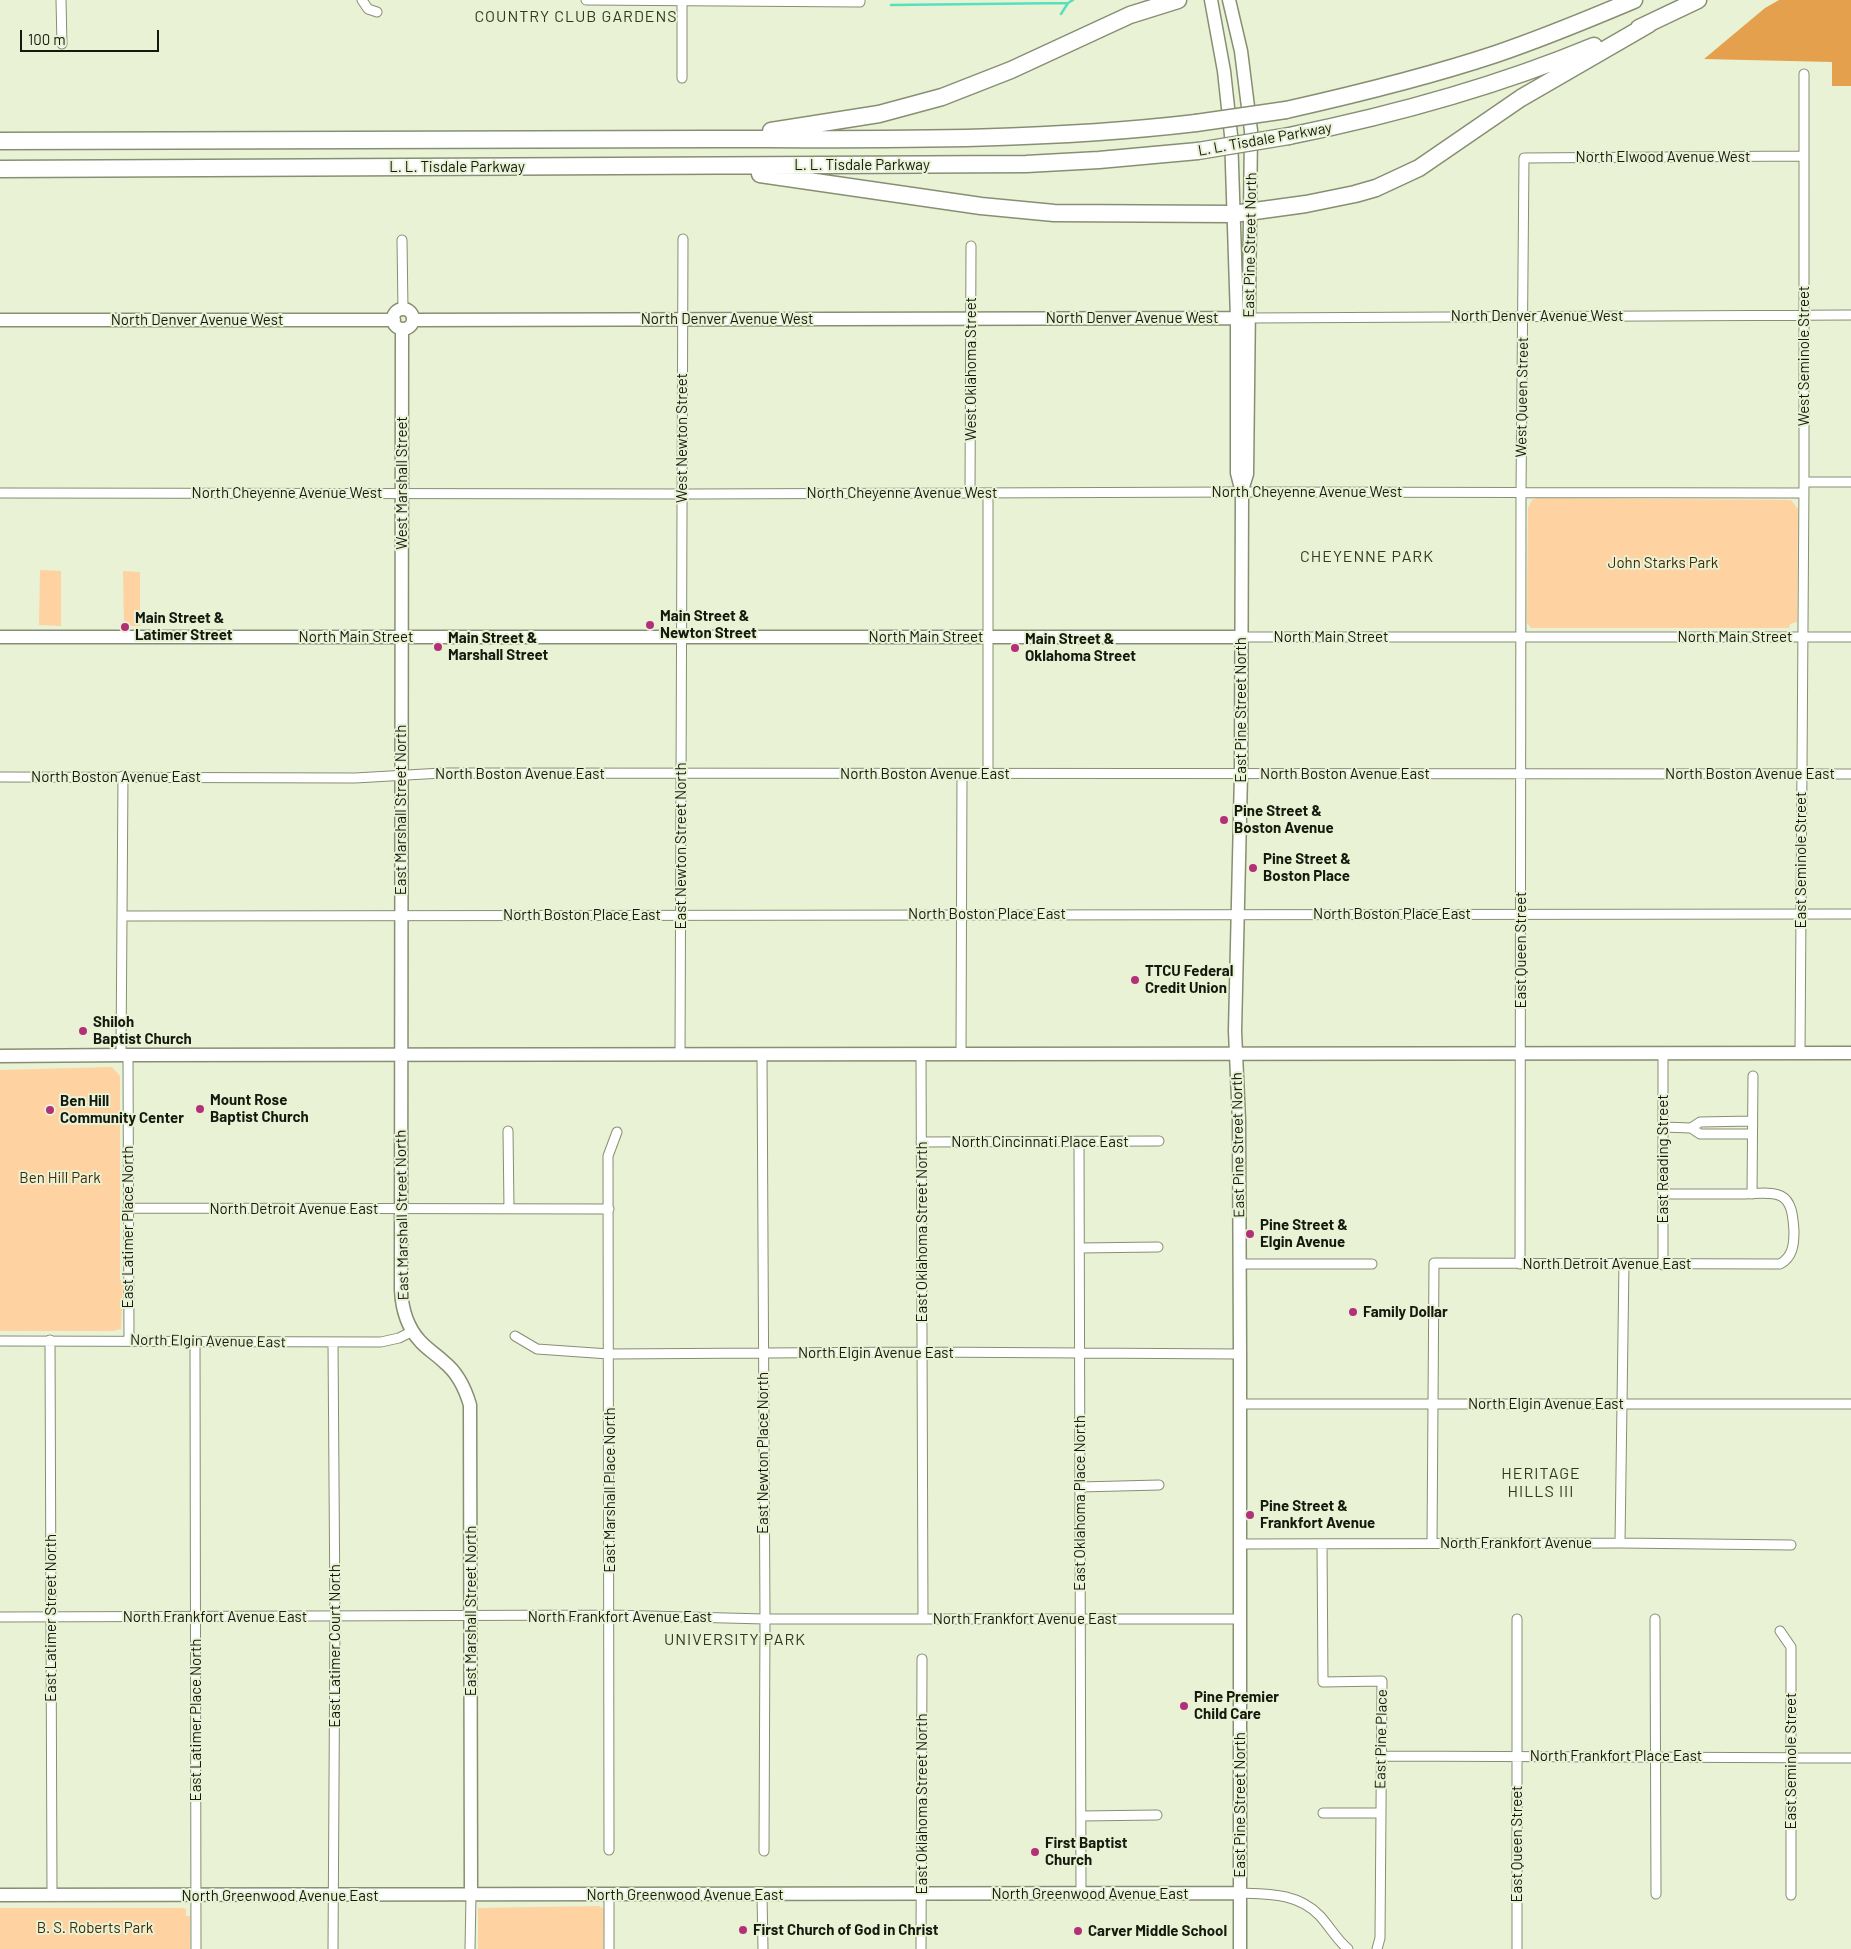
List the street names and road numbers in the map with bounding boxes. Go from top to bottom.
street label: L. L. Tisdale Parkway [1197,118,1333,160]
street label: North Elwood Avenue West [1576,148,1750,166]
street label: L. L. Tisdale Parkway [794,156,930,174]
street label: L. L. Tisdale Parkway [389,158,525,176]
street label: East Pine Street North [1240,172,1260,318]
street label: West Seminole Street [1795,286,1813,426]
street label: West Oklahoma Street [962,297,980,441]
street label: North Denver Avenue West [1451,307,1623,325]
street label: North Denver Avenue West [1046,309,1218,327]
street label: North Denver Avenue West [641,310,813,328]
street label: North Denver Avenue West [111,311,283,329]
street label: West Queen Street [1512,337,1532,457]
street label: West Newton Street [673,373,691,503]
street label: West Marshall Street [393,416,411,550]
street label: North Cheyenne Avenue West [1212,483,1402,501]
street label: North Cheyenne Avenue West [192,484,382,502]
street label: North Cheyenne Avenue West [807,484,997,502]
street label: North Main Street [299,628,413,646]
street label: North Main Street [869,628,983,646]
street label: North Main Street [1274,628,1388,646]
street label: North Main Street [1678,628,1792,646]
street label: East Pine Street North [1232,637,1250,783]
street label: East Marshall Street North [392,725,410,895]
street label: East Newton Street North [672,762,690,930]
street label: North Boston Avenue East [435,765,605,783]
street label: North Boston Avenue East [840,765,1010,783]
street label: North Boston Avenue East [1260,765,1430,783]
street label: North Boston Avenue East [1665,765,1835,783]
street label: North Boston Avenue East [31,768,201,786]
street label: East Seminole Street [1792,792,1810,928]
street label: East Queen Street [1512,891,1530,1009]
street label: North Boston Place East [908,905,1066,923]
street label: North Boston Place East [1313,905,1471,923]
street label: North Boston Place East [503,906,661,924]
street label: East Pine Street North [1228,1072,1248,1218]
street label: East Reading Street [1654,1094,1672,1224]
street label: East Marshall Street North [392,1130,412,1300]
street label: North Cincinnati Place East [951,1133,1129,1151]
street label: East Oklahoma Street North [913,1141,931,1323]
street label: East Latimer Place North [119,1146,137,1308]
street label: North Detroit Avenue East [209,1200,379,1218]
street label: North Detroit Avenue East [1522,1255,1692,1273]
street label: North Elgin Avenue East [130,1331,286,1351]
street label: North Elgin Avenue East [798,1344,954,1362]
street label: East Newton Place North [754,1372,772,1534]
street label: North Elgin Avenue East [1468,1395,1624,1413]
street label: East Marshall Place North [601,1407,619,1573]
street label: East Oklahoma Place North [1071,1415,1089,1591]
street label: East Marshall Street North [462,1526,480,1696]
street label: East Latimer Street North [42,1534,60,1702]
street label: North Frankfort Avenue [1440,1534,1592,1552]
street label: East Latimer Court North [326,1564,344,1728]
street label: North Frankfort Avenue East [123,1608,307,1626]
street label: North Frankfort Avenue East [528,1608,712,1626]
street label: North Frankfort Avenue East [933,1610,1117,1628]
street label: East Latimer Place North [187,1639,205,1801]
street label: East Pine Place [1371,1689,1391,1789]
street label: East Seminole Street [1782,1693,1800,1829]
street label: East Oklahoma Street North [913,1713,931,1895]
street label: East Pine Street North [1231,1732,1249,1878]
street label: North Frankfort Place East [1530,1747,1702,1765]
street label: East Queen Street [1508,1785,1526,1903]
street label: North Greenwood Avenue East [991,1885,1189,1903]
street label: North Greenwood Avenue East [586,1886,784,1904]
street label: North Greenwood Avenue East [181,1887,379,1905]

